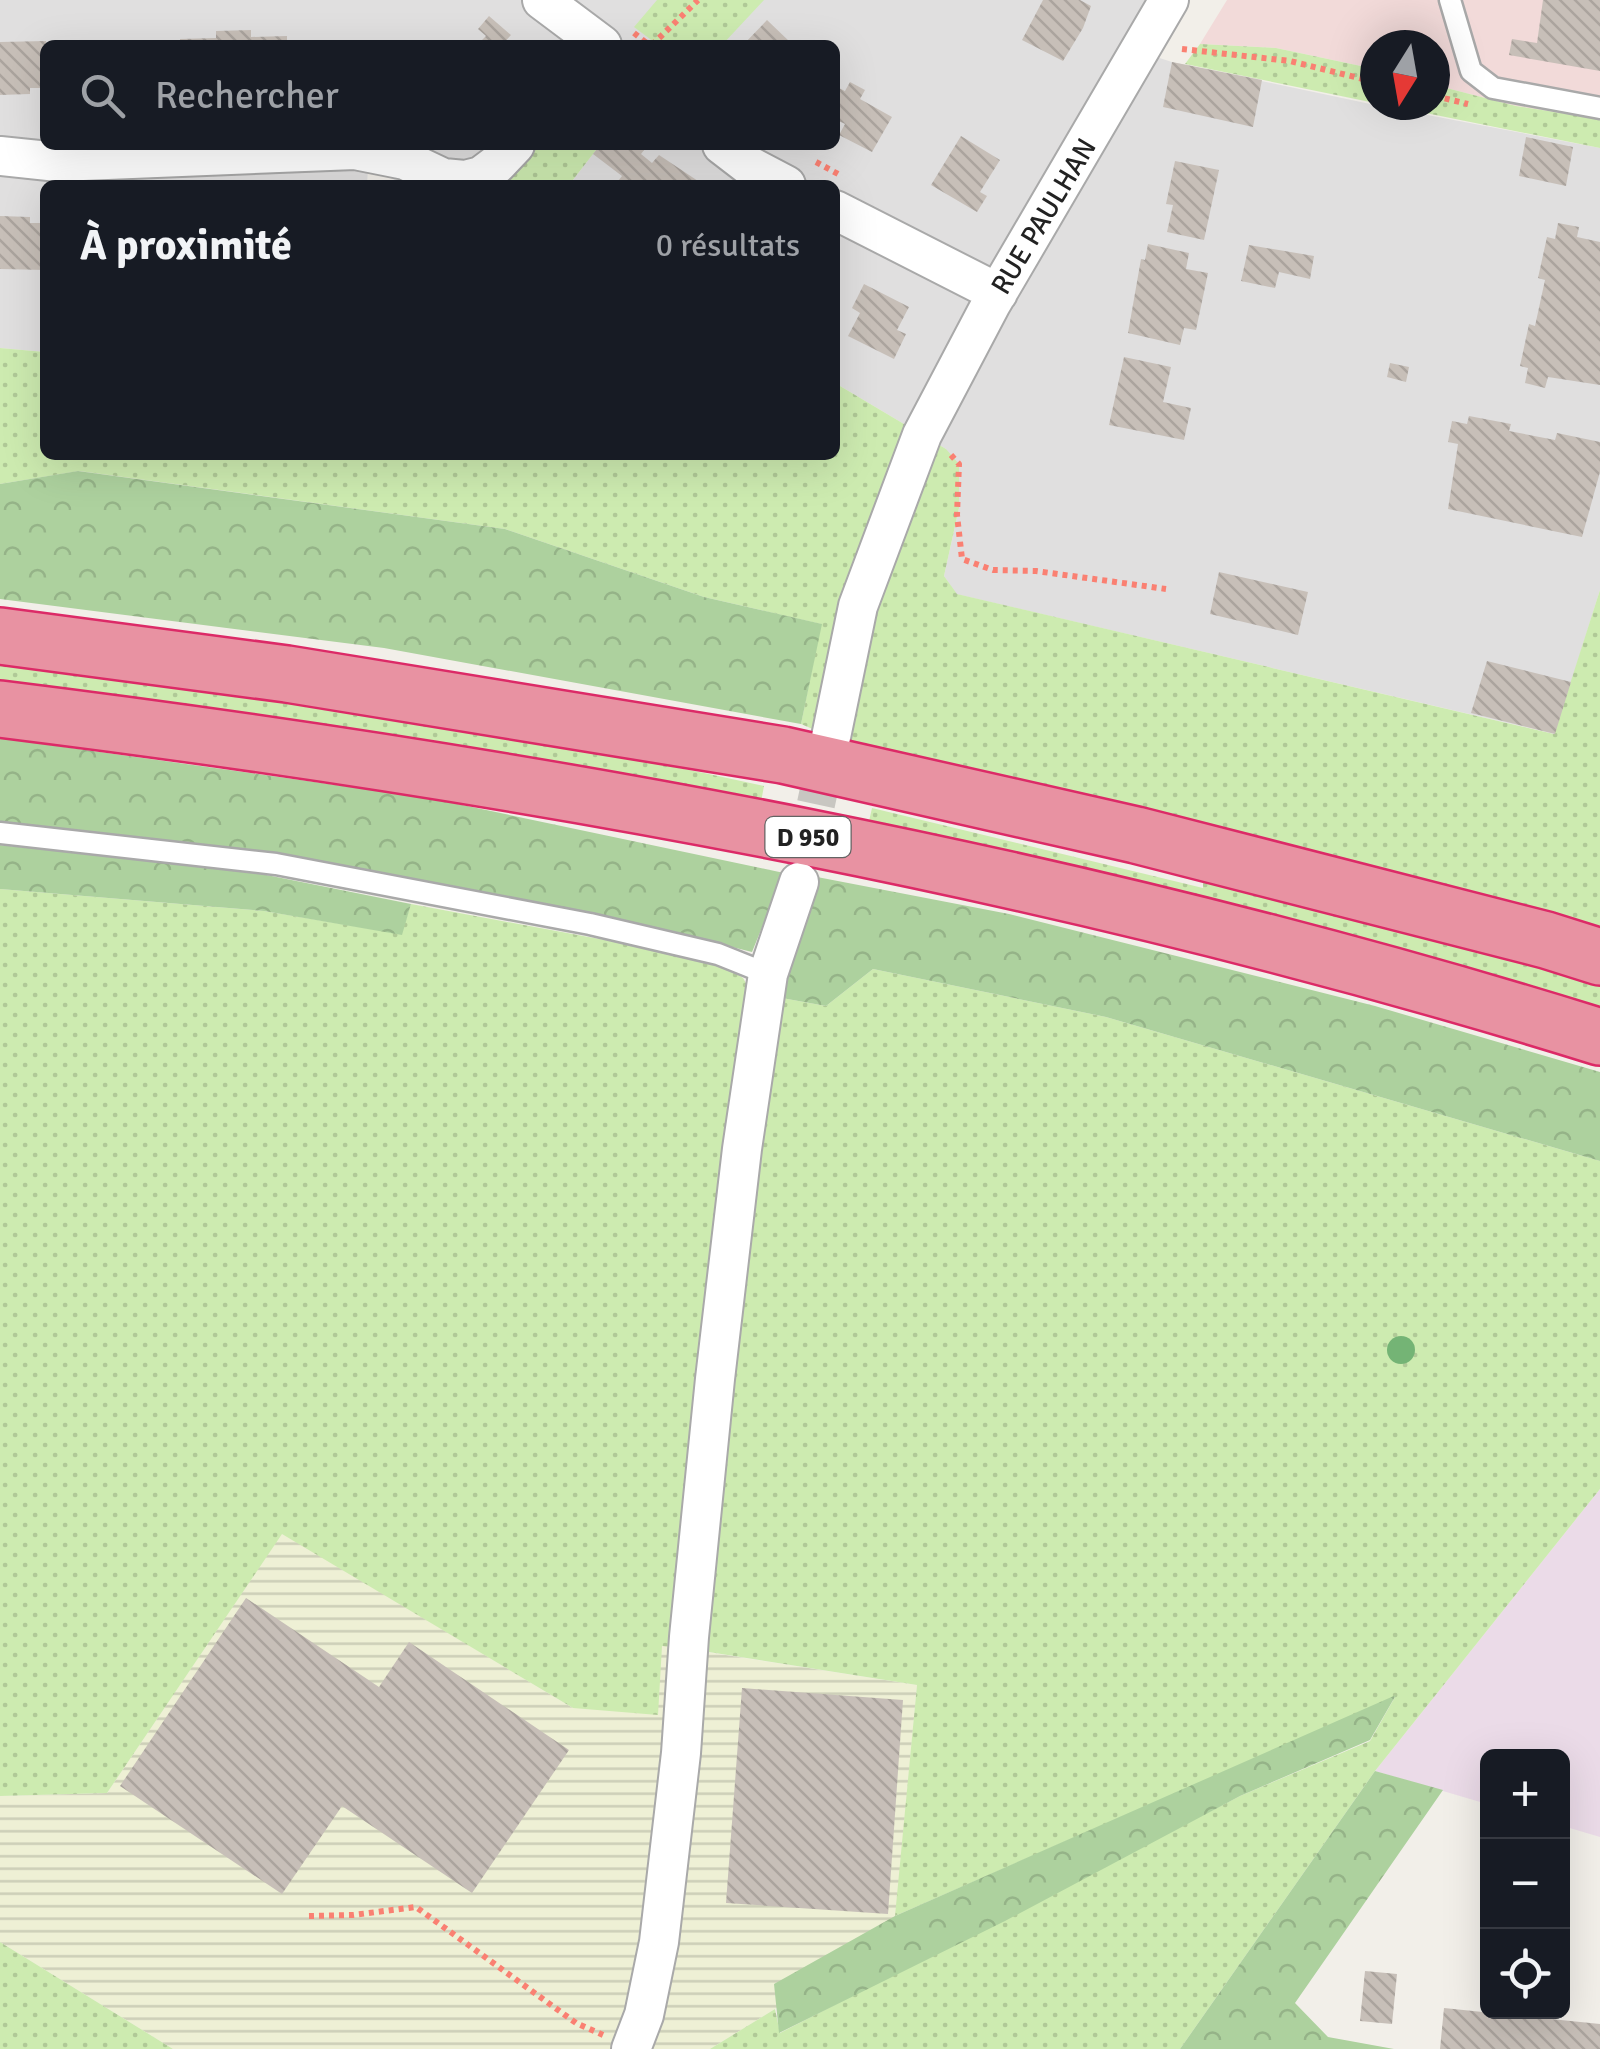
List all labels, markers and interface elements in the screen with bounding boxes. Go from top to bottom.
north arrow [1360,30,1450,120]
search box [40,40,840,150]
icon: search [75,68,130,123]
text: Rechercher [155,72,339,119]
street label: RUE PAULHAN [984,132,1104,301]
text: À proximité [80,220,292,271]
text: 0 résultats [656,226,800,265]
road number: D 950 [766,817,850,857]
map controls [1480,1749,1570,2019]
button: + [1480,1749,1570,1839]
button: − [1480,1839,1570,1929]
button: locate [1480,1929,1570,2019]

